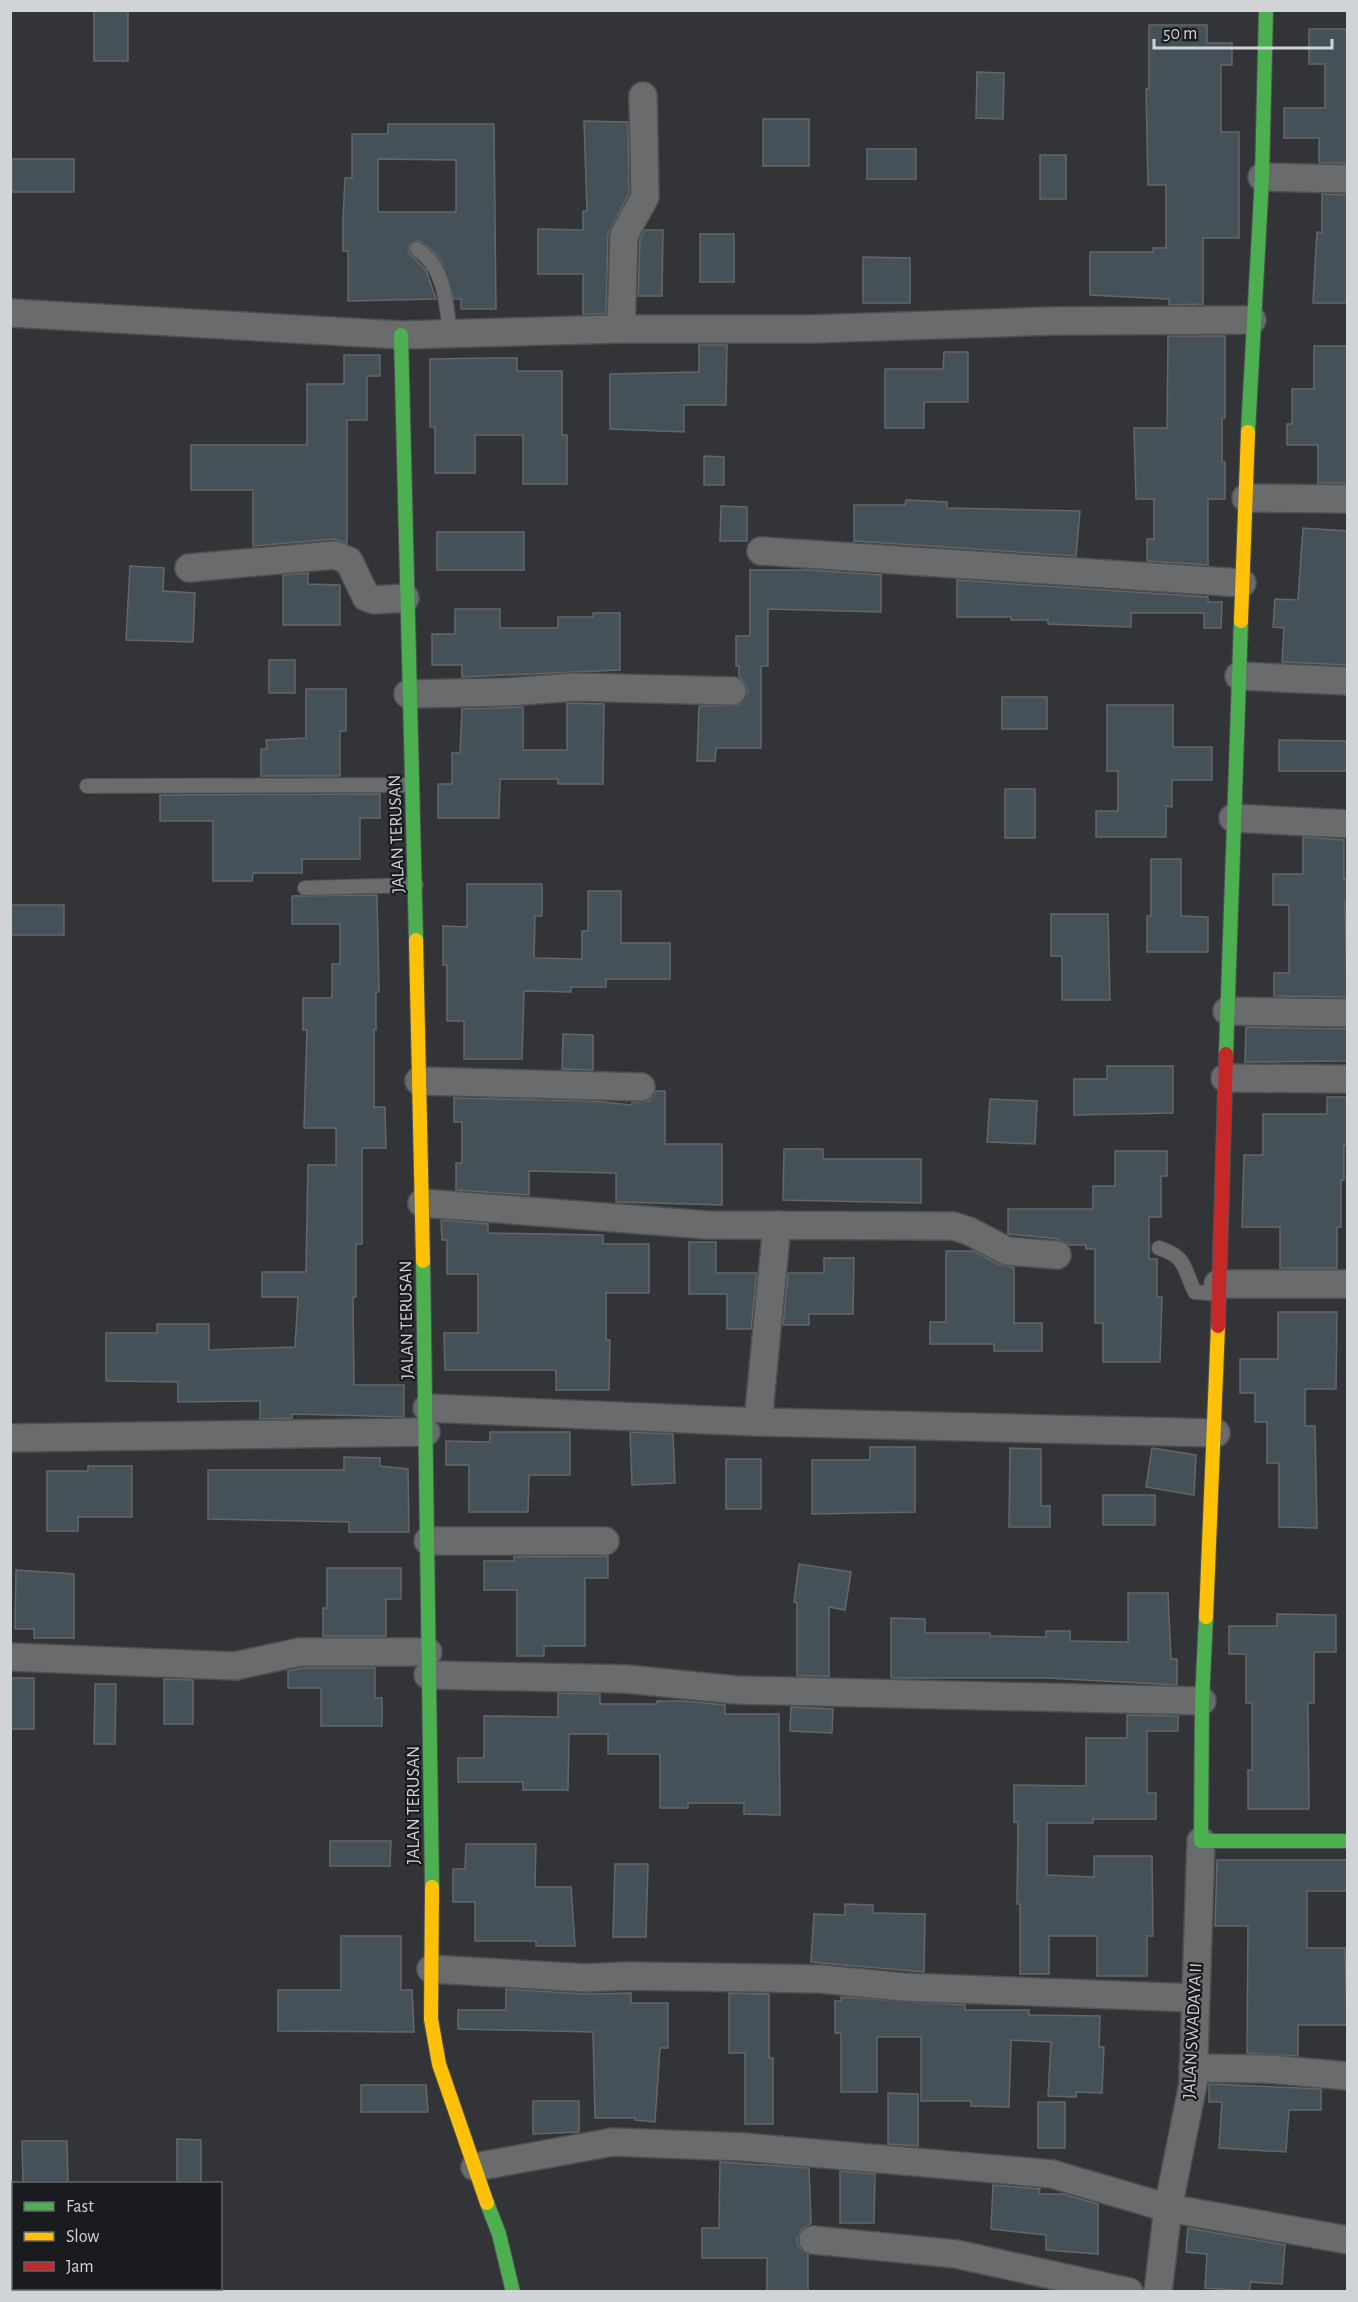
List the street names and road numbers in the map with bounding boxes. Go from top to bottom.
street label: JALAN TERUSAN [386,774,408,894]
street label: JALAN TERUSAN [397,1260,417,1379]
street label: JALAN TERUSAN [405,1746,423,1864]
street label: JALAN SWADAYA II [1180,1963,1206,2100]

